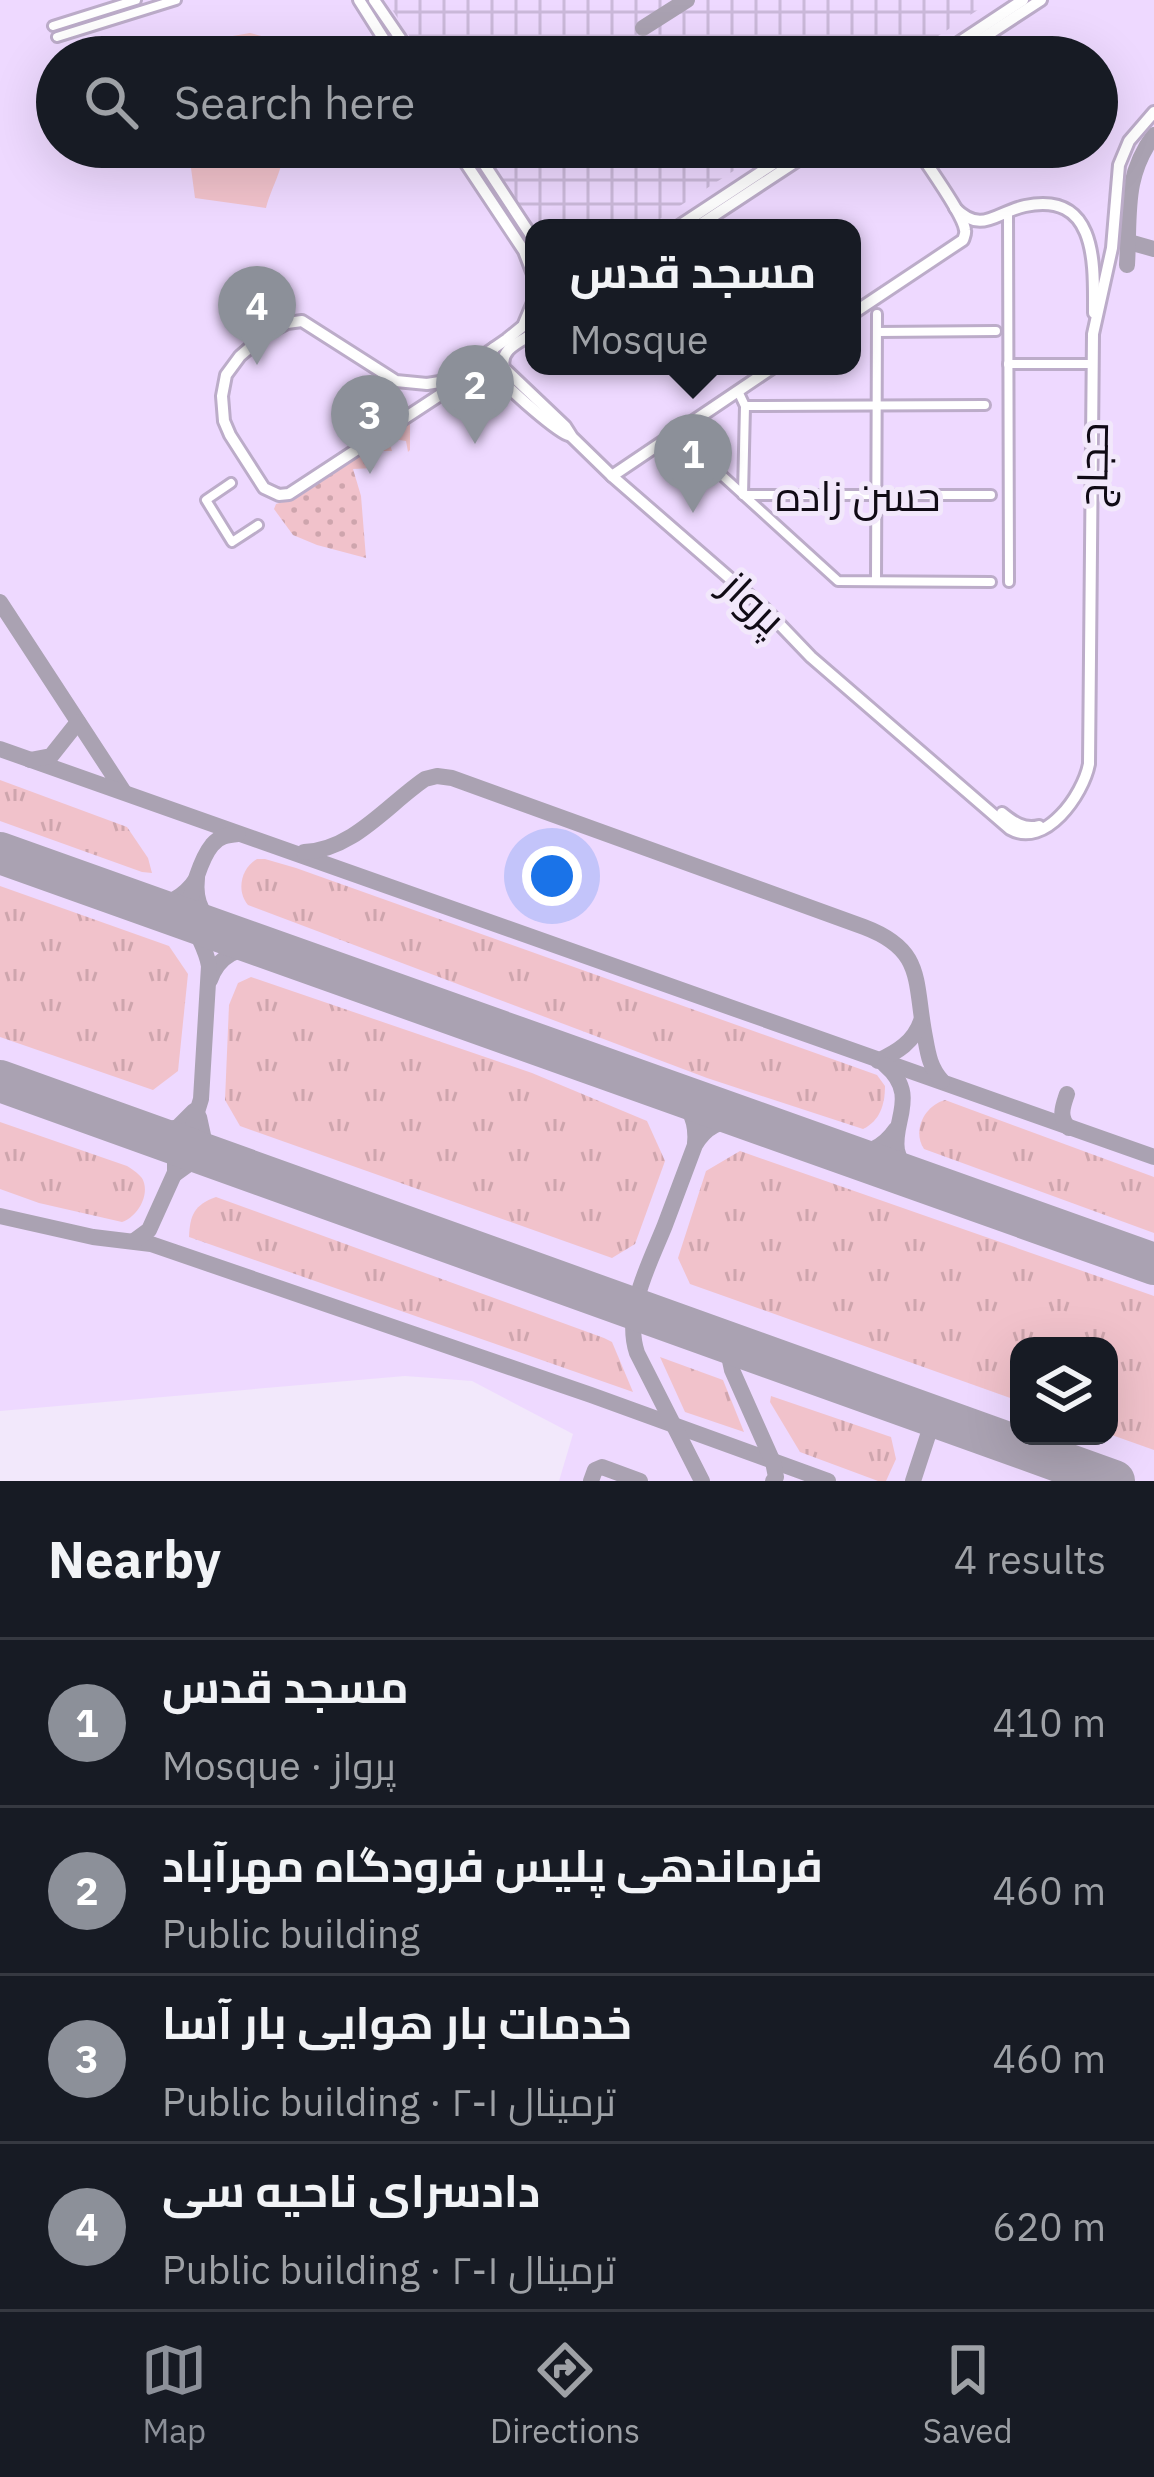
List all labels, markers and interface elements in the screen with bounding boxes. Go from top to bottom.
search box [36,36,1118,168]
icon: search [78,69,144,135]
text: Search here [174,73,415,131]
popup [525,219,861,375]
text: مسجد قدس [570,242,816,300]
pin: 4 [218,266,296,365]
text: Mosque [570,314,708,365]
pin: 2 [436,345,514,444]
pin: 3 [331,375,409,474]
pin: 1 [654,414,732,513]
street label: حجاج [1064,422,1121,508]
street label: حسن زاده [775,468,941,523]
street label: پرواز [708,557,798,646]
your location [522,846,582,906]
map controls [1010,1337,1118,1445]
button: layers [1010,1337,1118,1445]
text: Nearby [48,1526,221,1592]
text: 4 results [954,1534,1106,1585]
text: مسجد قدس [162,1657,409,1715]
text: 1 [75,1697,99,1748]
text: 410 m [993,1697,1106,1748]
text: Mosque · پرواز [162,1740,396,1791]
text: فرماندهی پلیس فرودگاه مهرآباد [162,1836,823,1894]
text: 2 [75,1865,99,1916]
text: 460 m [993,1865,1106,1916]
text: Public building [162,1908,420,1959]
text: خدمات بار هوایی بار آسا [162,1993,632,2051]
text: 3 [75,2033,99,2084]
text: 460 m [993,2033,1106,2084]
text: Public building · ترمینال ۱-۲ [162,2076,616,2127]
text: دادسرای ناحیه سی [162,2161,540,2219]
text: 4 [75,2201,99,2252]
text: 620 m [993,2201,1106,2252]
text: Public building · ترمینال ۱-۲ [162,2244,616,2295]
tab: Map [141,2337,207,2452]
tab: Directions [490,2337,640,2452]
tab: Saved [923,2337,1013,2452]

